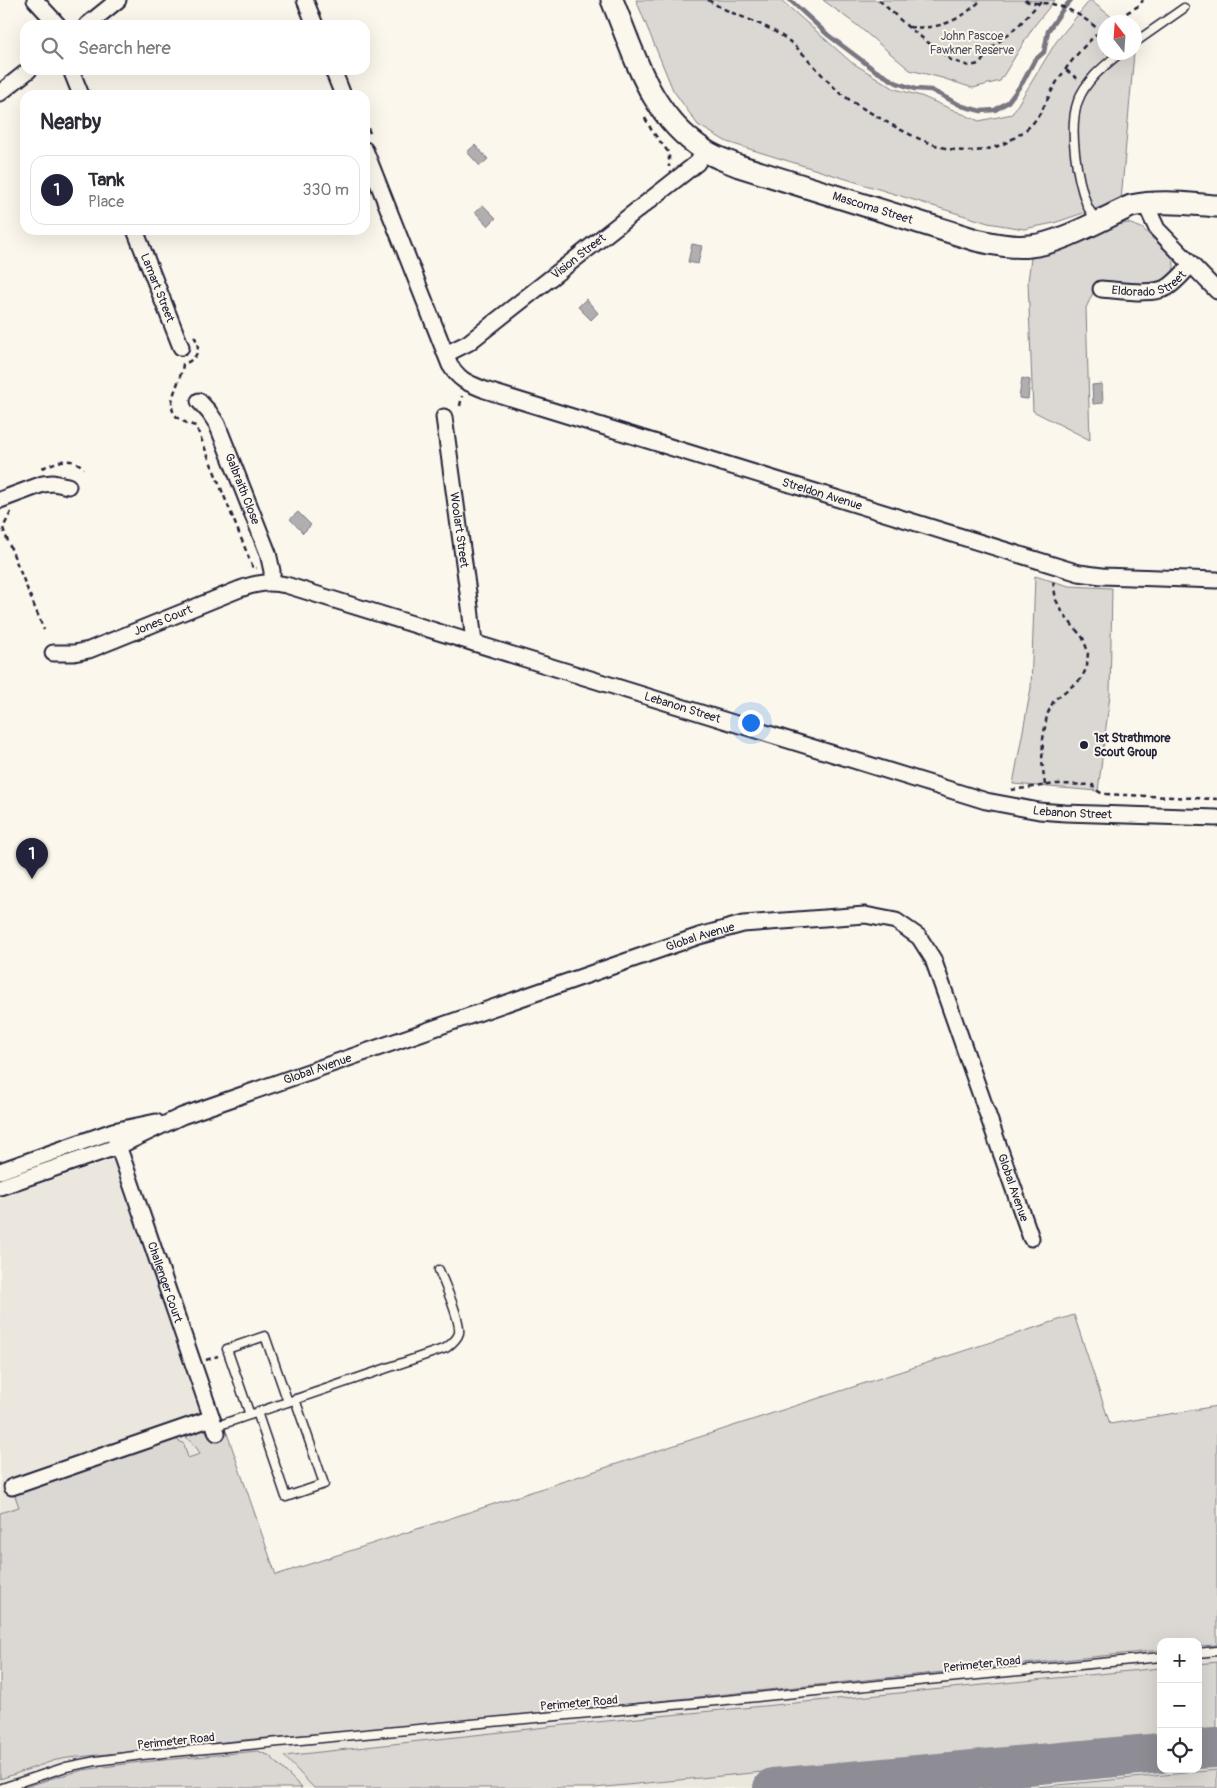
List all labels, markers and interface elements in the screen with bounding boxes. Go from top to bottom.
north arrow [1097,15,1142,60]
search box [20,20,370,75]
park label: John Pascoe Fawkner Reserve [930,29,1014,58]
icon: search [38,34,66,62]
text: Search here [78,36,171,60]
text: Nearby [40,109,101,136]
text: Tank [88,168,124,192]
text: 1 [54,180,60,200]
text: 330 m [303,180,349,200]
street label: Mascoma Street [831,189,915,228]
text: Place [88,192,124,212]
street label: Vision Street [548,230,609,283]
street label: Lamart Street [137,251,178,325]
street label: Eldorado Street [1111,268,1190,300]
street label: Galbraith Close [221,451,263,527]
street label: Streldon Avenue [780,475,864,514]
street label: Woolart Street [446,491,472,569]
street label: Jones Court [132,602,195,639]
street label: Lebanon Street [642,689,723,727]
your location [738,710,764,736]
place label: 1st Strathmore Scout Group [1094,731,1171,760]
marker: 1st Strathmore Scout Group [1078,739,1090,751]
street label: Lebanon Street [1031,803,1112,823]
pin: 1 [16,838,48,879]
street label: Global Avenue [664,920,736,955]
street label: Global Avenue [282,1051,354,1088]
street label: Global Avenue [994,1152,1032,1224]
street label: Challenger Court [144,1240,186,1325]
map controls [1157,1638,1202,1773]
button: + [1157,1638,1202,1683]
street label: Perimeter Road [943,1653,1022,1676]
button: − [1157,1683,1202,1728]
street label: Perimeter Road [540,1693,619,1714]
button: locate [1157,1728,1202,1773]
street label: Perimeter Road [137,1730,216,1753]

